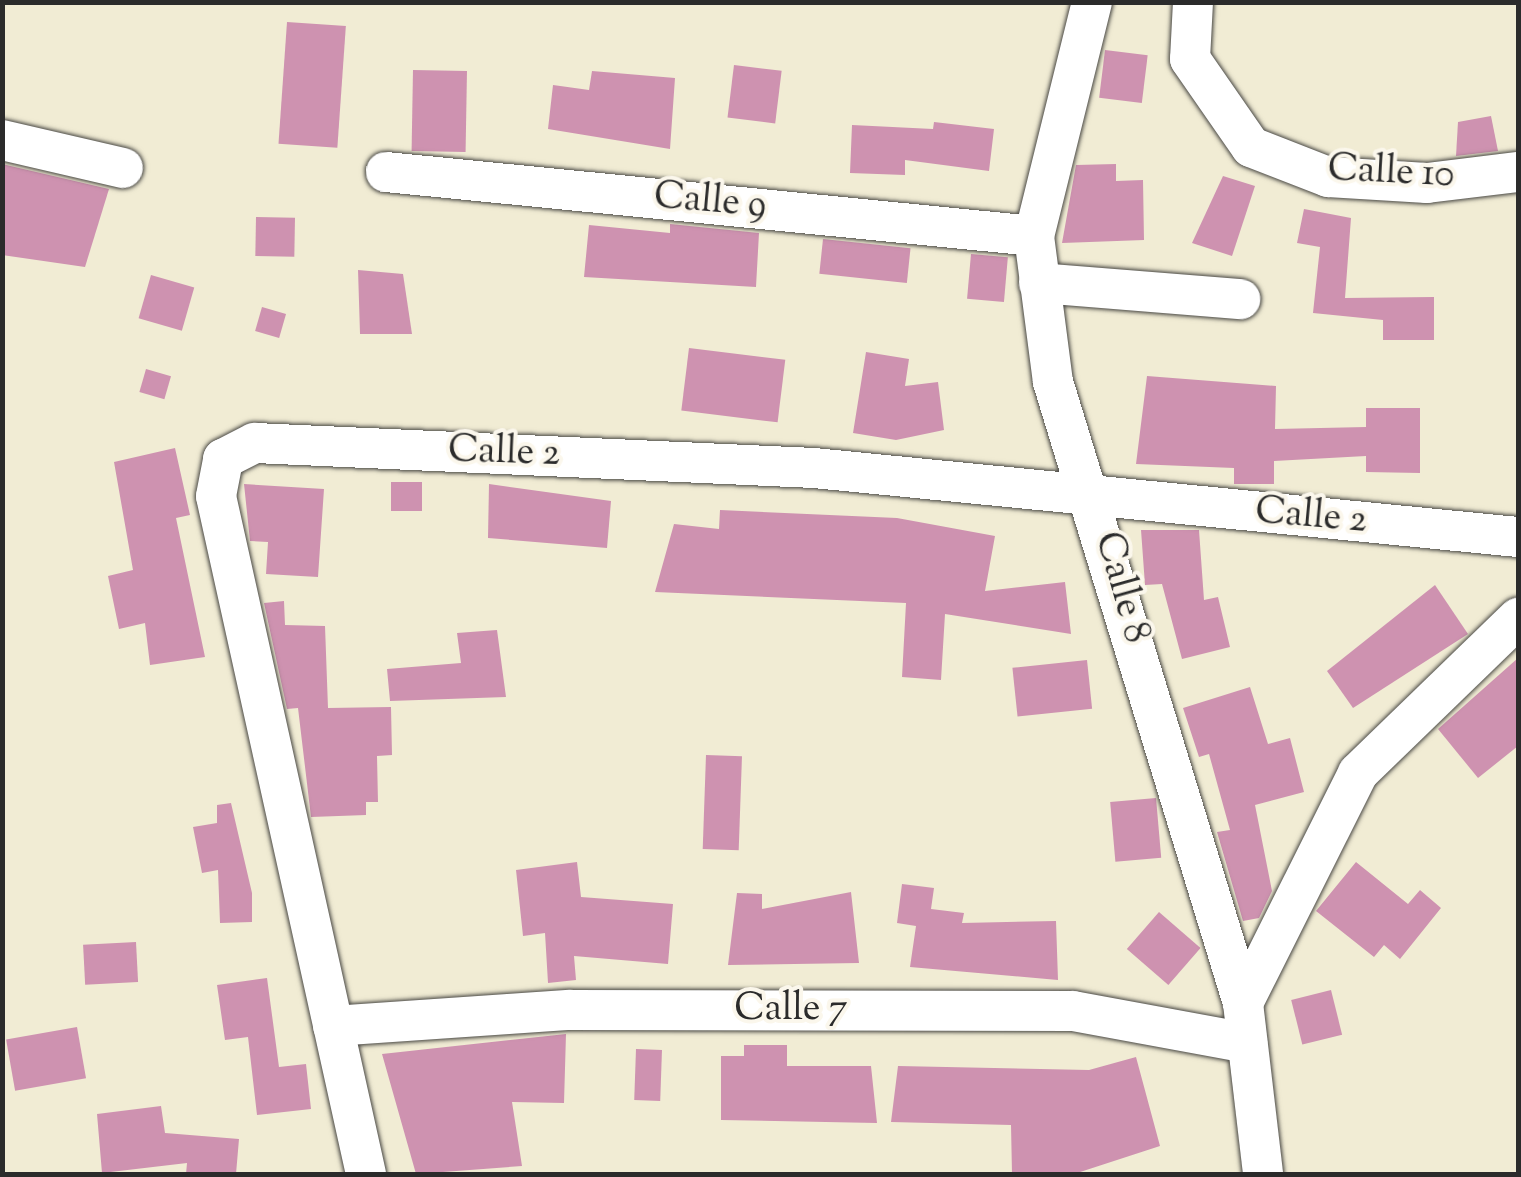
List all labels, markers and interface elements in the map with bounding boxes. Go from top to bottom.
street label: Calle 10 [1326,148,1456,200]
street label: Calle 9 [652,175,768,231]
street label: Calle 2 [447,429,561,479]
street label: Calle 2 [1253,490,1369,546]
street label: Calle 8 [1082,527,1158,649]
street label: Calle 7 [734,988,848,1034]

